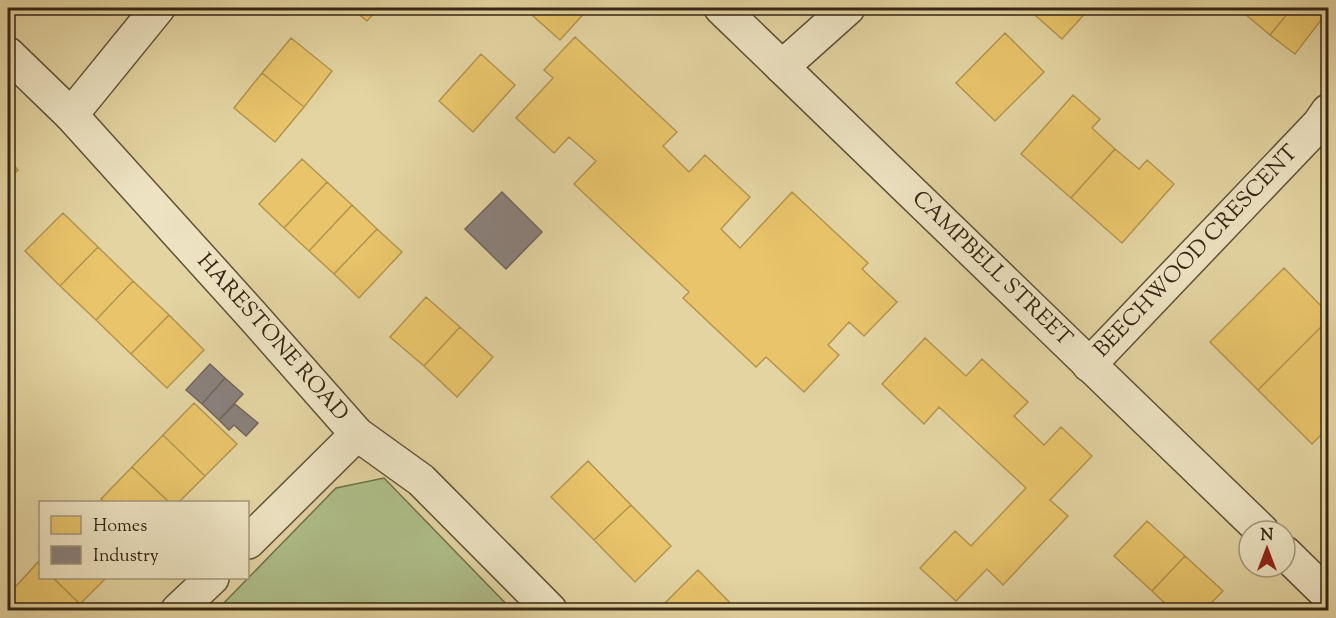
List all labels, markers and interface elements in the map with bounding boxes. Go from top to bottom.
street label: BEECHWOOD CRESCENT [1087,138,1306,366]
street label: CAMPBELL STREET [904,184,1079,355]
street label: HARESTONE ROAD [188,247,355,429]
legend [39,501,249,579]
text: Homes [93,514,147,540]
north arrow [1237,519,1297,579]
text: N [1261,525,1274,548]
text: Industry [93,544,159,570]

